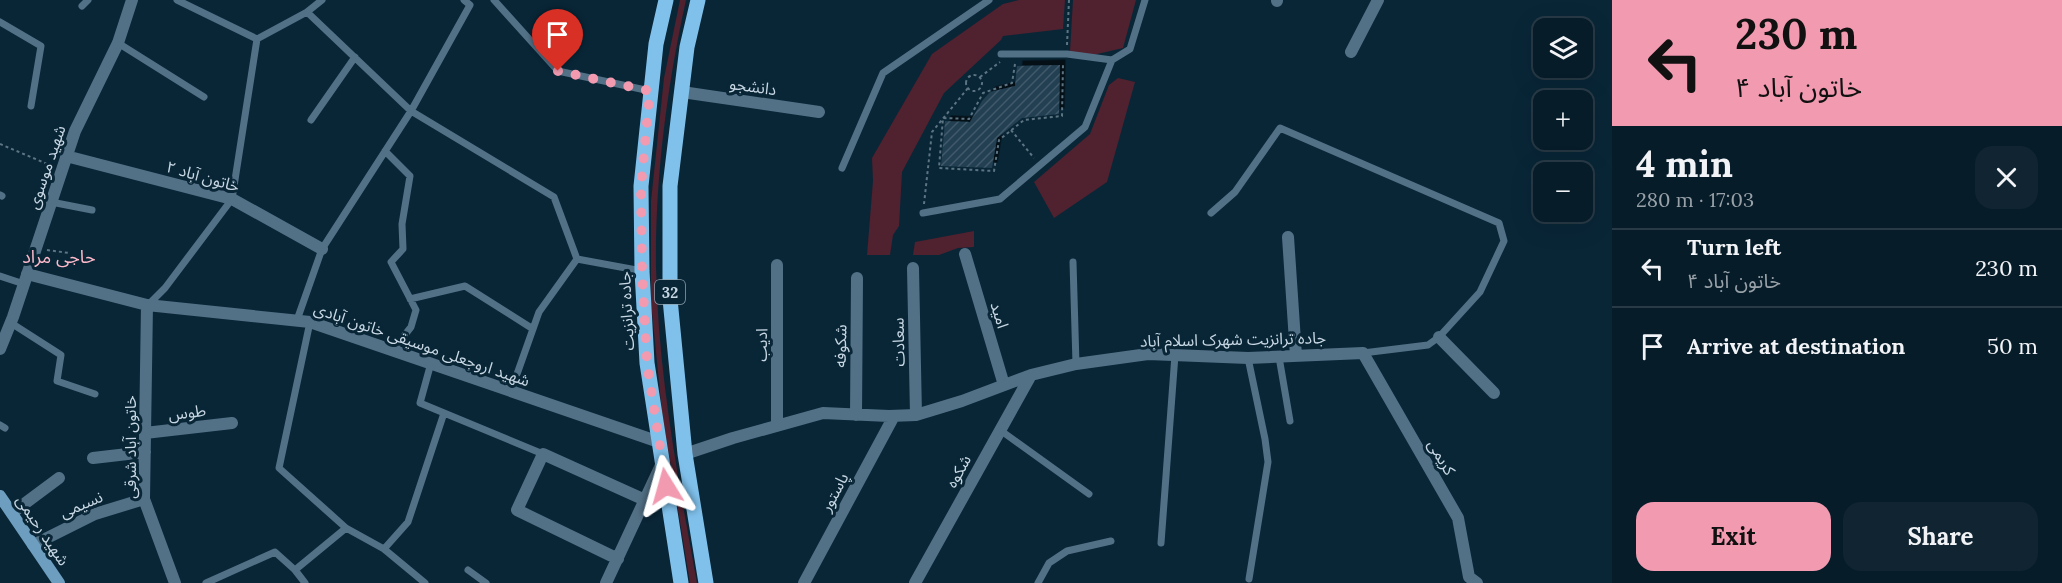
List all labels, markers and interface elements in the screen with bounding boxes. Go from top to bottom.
text: 230 m [1735,7,1857,61]
pin [532,9,583,71]
icon: arrive [541,18,574,51]
map controls [1533,18,1593,222]
button: layers [1533,18,1593,78]
icon: left [1636,24,1714,102]
text: خاتون آباد ۴ [1735,70,1862,104]
street label: دانشجو [728,73,778,99]
button: + [1533,90,1593,150]
street label: شهید موسوی [22,122,70,212]
text: 4 min [1636,141,1733,187]
button: close [1975,146,2038,209]
street label: خاتون آباد ۲ [164,156,242,196]
button: − [1533,162,1593,222]
text: 280 m · 17:03 [1636,187,1754,212]
text: Turn left [1687,233,1781,261]
district label: حاجی مراد [22,245,96,268]
icon: left [1636,252,1669,285]
text: 230 m [1975,254,2038,282]
text: خاتون آباد ۴ [1687,268,1781,293]
street label: جاده ترانزیت [614,271,638,351]
road number: 32 [655,280,685,304]
street label: شهید اروجعلی موسیقی خاتون آبادی [311,298,533,390]
street label: امید [987,299,1013,331]
street label: سعادت [888,317,908,367]
street label: شکوفه [830,324,850,368]
street label: جاده ترانزیت شهرک اسلام آباد [1140,327,1326,354]
street label: ادیب [751,328,771,362]
icon: arrive [1636,330,1669,363]
text: Arrive at destination [1687,332,1905,360]
text: 50 m [1987,332,2038,360]
street label: خاتون آباد شرقی [120,395,140,499]
street label: طوس [167,400,207,424]
street label: کریمی [1424,435,1460,479]
street label: شکوه [941,451,975,491]
position arrow [634,454,698,518]
street label: پاستور [815,469,854,516]
street label: نسیمی [56,486,106,522]
street label: شهید رحیمی [12,491,74,569]
button: Exit [1636,502,1831,571]
button: Share [1843,502,2038,571]

